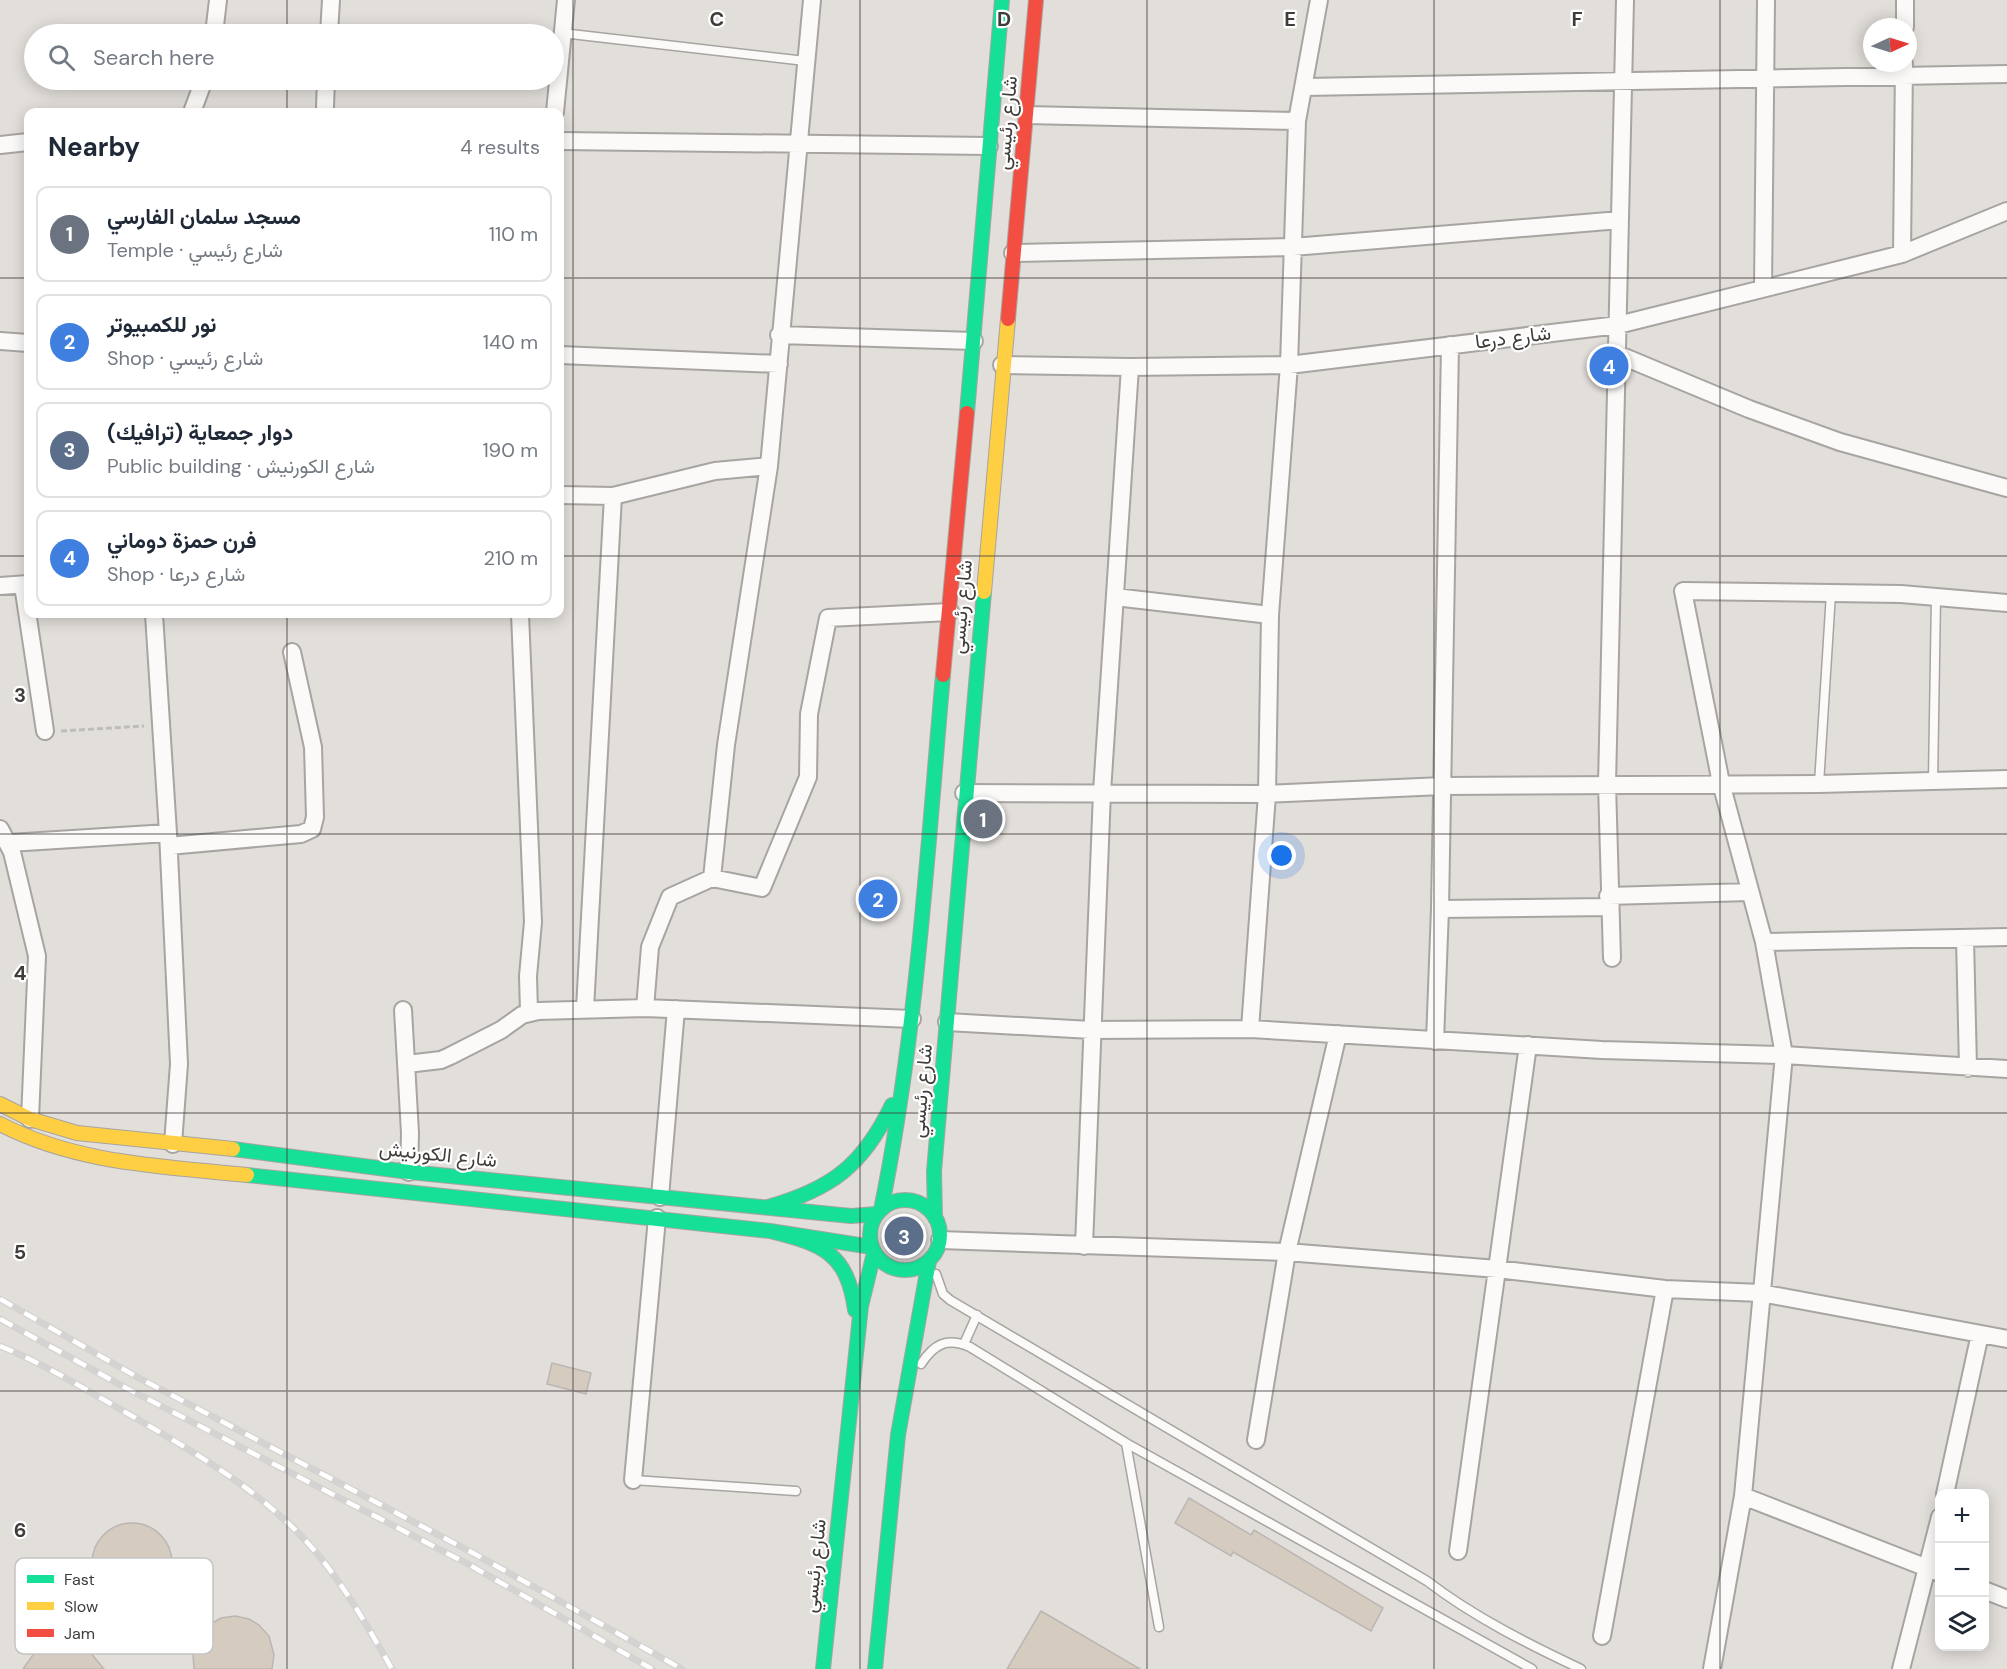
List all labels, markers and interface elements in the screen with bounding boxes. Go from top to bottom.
text: C [710,6,724,32]
text: D [997,6,1011,32]
text: E [1284,6,1296,32]
text: F [1571,6,1583,32]
north arrow [1863,18,1917,72]
search box [24,24,564,90]
icon: search [45,41,78,74]
text: Search here [93,43,214,72]
street label: شارع رئيسي [989,75,1027,171]
text: Nearby [48,130,140,164]
text: 4 results [460,134,540,160]
text: مسجد سلمان الفارسي [107,202,301,231]
text: 1 [66,221,73,247]
text: 110 m [489,221,538,247]
text: Temple · شارع رئيسي [107,237,283,263]
text: نور للكمبيوتر [107,310,216,339]
street label: شارع درعا [1474,319,1552,356]
text: 2 [64,329,75,355]
text: 140 m [483,329,538,355]
pin: 4 [1590,344,1628,388]
text: Shop · شارع رئيسي [107,345,263,371]
text: دوار جمعاية (ترافيك) [107,418,293,447]
text: 3 [63,437,76,463]
text: 190 m [482,437,538,463]
text: Public building · شارع الكورنيش [107,453,375,479]
text: فرن حمزة دوماني [107,526,256,555]
text: 4 [63,545,76,571]
text: 210 m [483,545,538,571]
street label: شارع رئيسي [944,559,982,655]
text: Shop · شارع درعا [107,561,245,587]
text: 3 [14,682,26,708]
pin: 1 [964,796,1002,842]
your location [1267,841,1296,870]
pin: 2 [858,876,898,922]
text: 4 [14,960,27,986]
street label: شارع رئيسي [904,1043,942,1139]
street label: شارع الكورنيش [378,1135,498,1174]
pin: 3 [884,1214,924,1258]
text: 5 [14,1239,26,1265]
map controls [1935,1489,1989,1651]
button: + [1935,1489,1989,1543]
text: 6 [14,1517,26,1543]
street label: شارع رئيسي [796,1518,836,1615]
button: − [1935,1543,1989,1597]
legend [15,1558,213,1654]
text: Fast [64,1569,95,1590]
text: Slow [64,1596,98,1617]
button: layers [1935,1597,1989,1651]
text: Jam [64,1623,95,1644]

